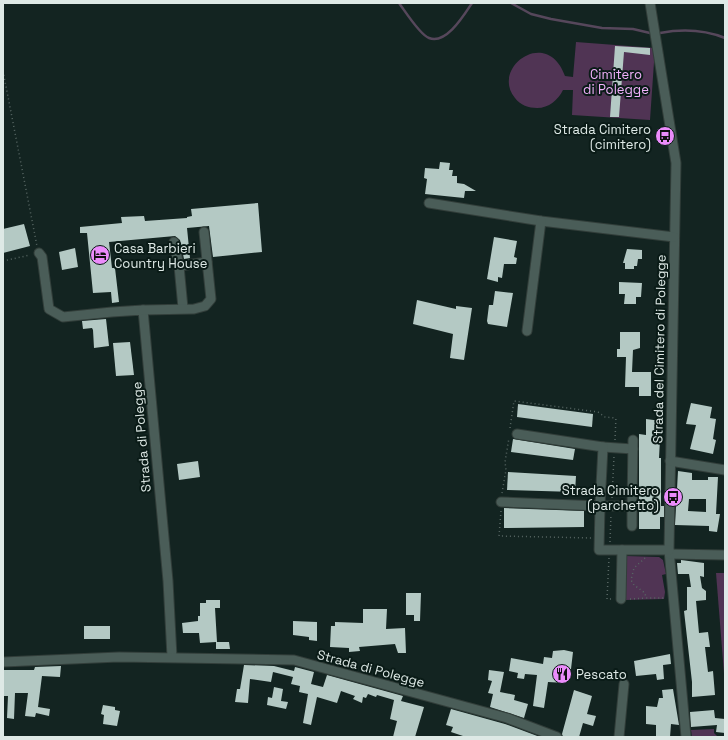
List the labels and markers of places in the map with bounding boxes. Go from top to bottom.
place label: Strada Cimitero (cimitero) [554,121,651,153]
bus stop icon: Strada Cimitero (cimitero) [654,125,676,147]
place label: Casa Barbieri Country House [114,240,207,272]
hotel icon: Casa Barbieri Country House [89,244,111,266]
place label: Strada Cimitero (parchetto) [562,482,659,514]
bus stop icon: Strada Cimitero (parchetto) [662,486,684,508]
restaurant icon: Pescato [551,663,573,685]
place label: Pescato [576,666,627,683]

